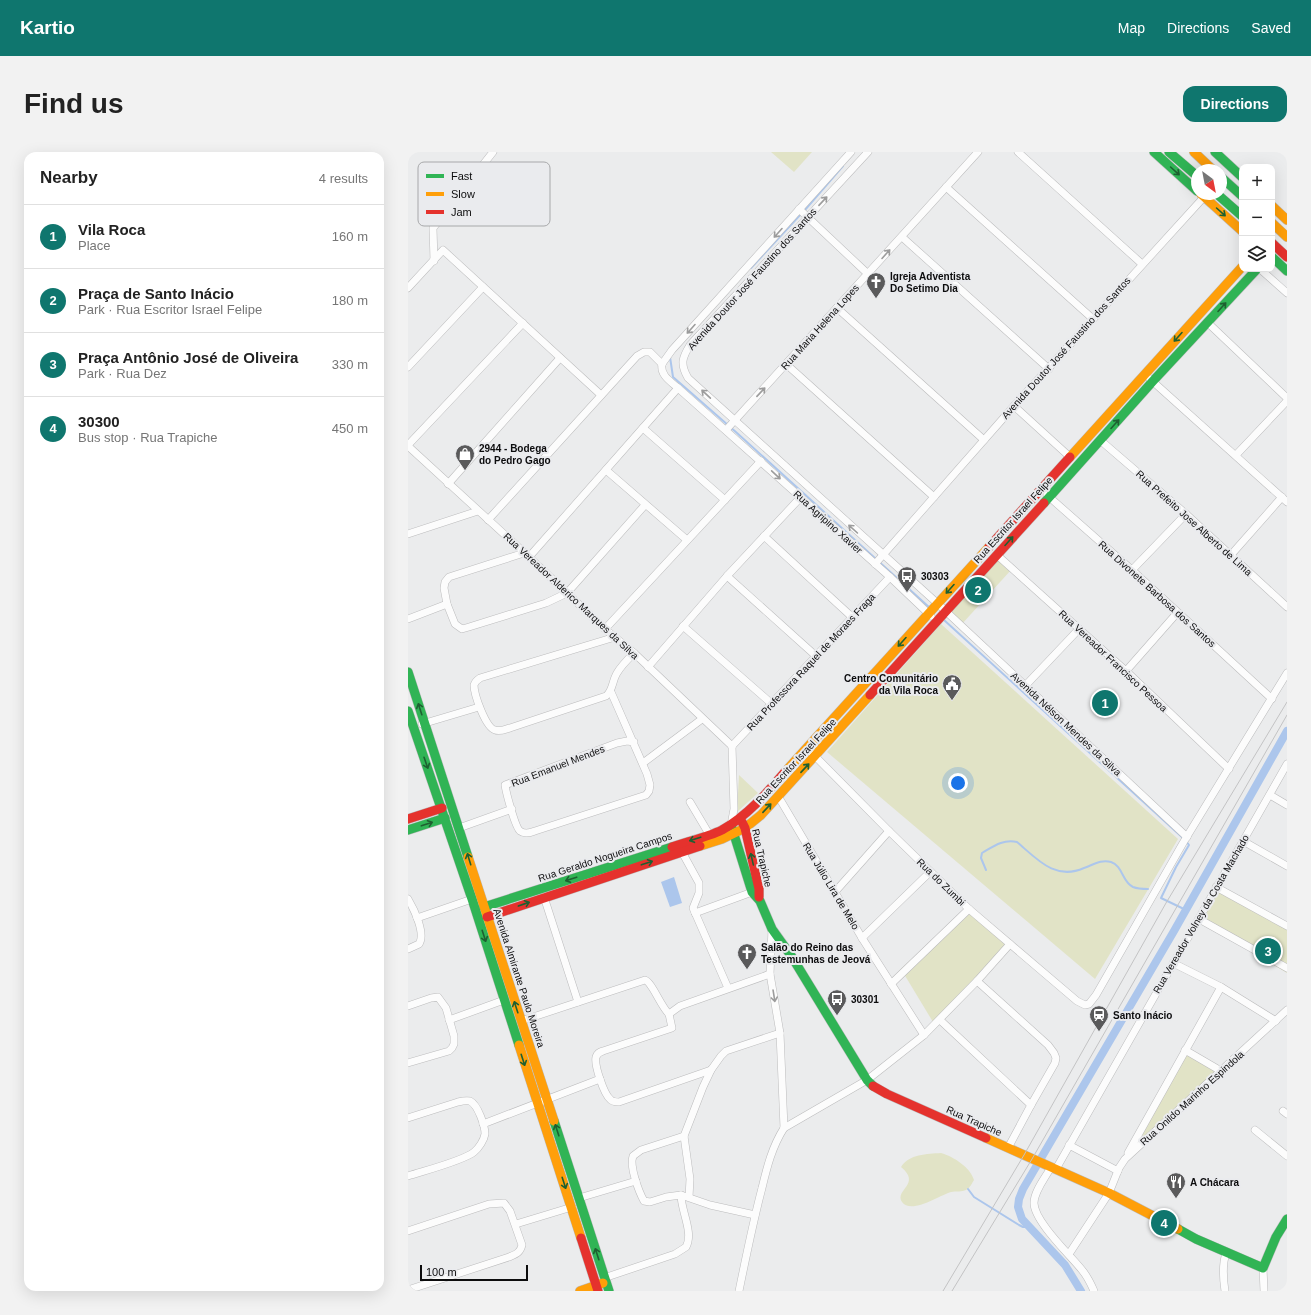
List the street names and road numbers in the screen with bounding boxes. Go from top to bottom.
street label: Avenida Doutor José Faustino dos Santos [685,206,819,352]
street label: Avenida Doutor José Faustino dos Santos [999,275,1133,421]
street label: Rua Maria Helena Lopes [779,282,861,372]
street label: Rua Prefeito Jose Alberto de Lima [1134,468,1254,578]
street label: Rua Escritor Israel Felipe [971,474,1055,565]
street label: Rua Agripino Xavier [791,488,865,556]
street label: Rua Vereador Alderico Marques da Silva [501,531,641,662]
street label: Rua Divonete Barbosa dos Santos [1096,539,1218,649]
street label: Rua Professora Raquel de Moraes Fraga [745,591,878,733]
street label: Rua Vereador Francisco Pessoa [1057,608,1170,714]
street label: Avenida Nélson Mendes da Silva [1009,670,1124,778]
street label: Rua Escritor Israel Felipe [754,716,839,806]
street label: Rua Emanuel Mendes [510,743,606,789]
street label: Rua Trapiche [750,828,774,889]
street label: Rua Geraldo Nogueira Campos [537,830,673,884]
street label: Rua Vereador Volney da Costa Machado [1151,832,1251,995]
street label: Rua Júlio Lira de Melo [801,841,862,932]
street label: Rua do Zumbi [915,856,967,908]
street label: Avenida Almirante Paulo Moreira [491,907,547,1049]
street label: Rua Onildo Marinho Espindola [1138,1048,1246,1147]
street label: Rua Trapiche [945,1104,1004,1138]

